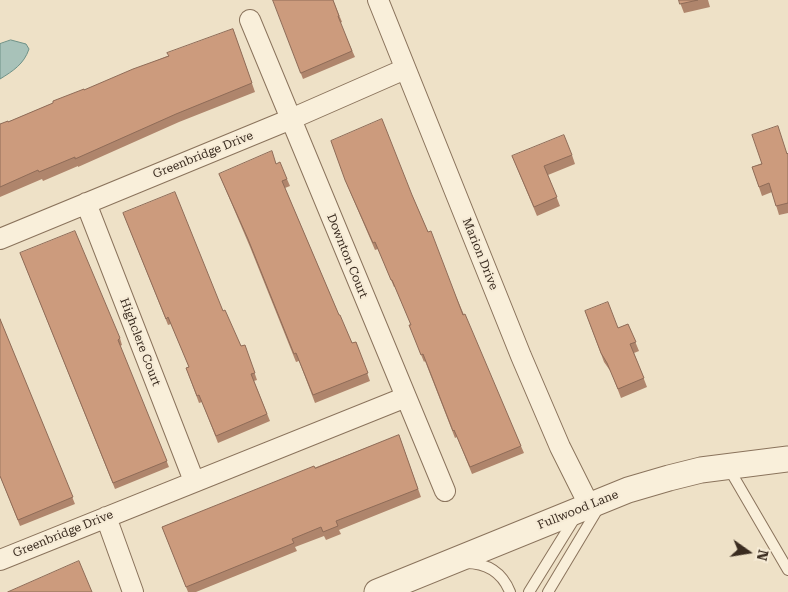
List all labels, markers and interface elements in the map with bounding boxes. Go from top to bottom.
street label: Greenbridge Drive [151,128,255,182]
street label: Downton Court [324,212,370,300]
street label: Marion Drive [459,216,501,292]
street label: Highclere Court [117,296,163,388]
street label: Fullwood Lane [536,487,620,533]
street label: Greenbridge Drive [11,507,115,561]
north arrow [723,527,773,577]
text: N [754,548,772,562]

